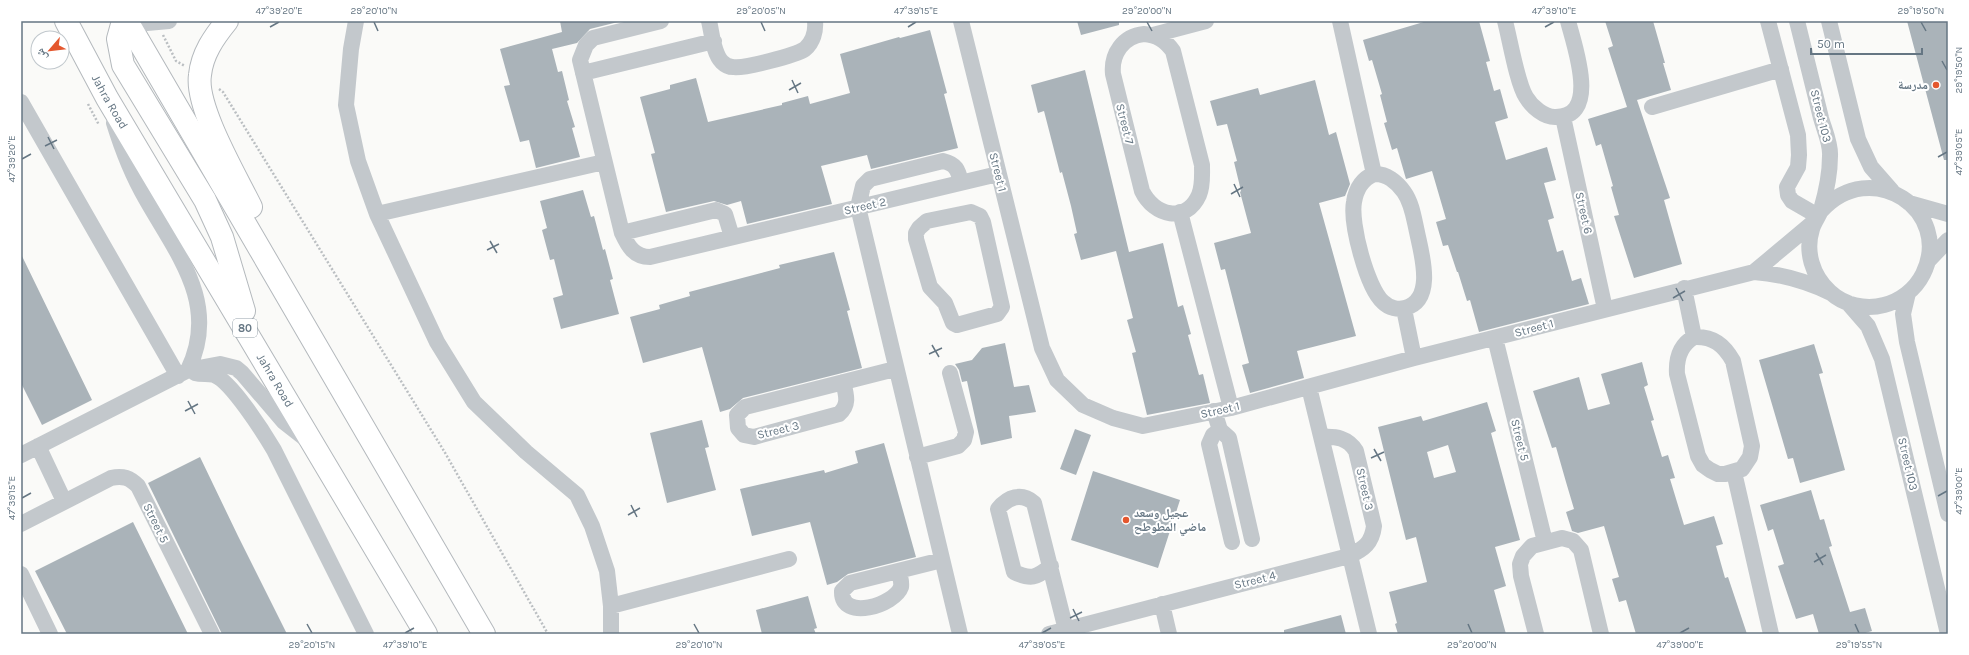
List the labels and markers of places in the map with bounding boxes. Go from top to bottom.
place label: مدرسة [1898,78,1928,92]
marker: مدرسة [1931,80,1941,90]
place label: عجيل وسعد ماضي المطوطح [1134,506,1207,537]
marker: عجيل وسعد ماضي المطوطح [1121,515,1131,525]

